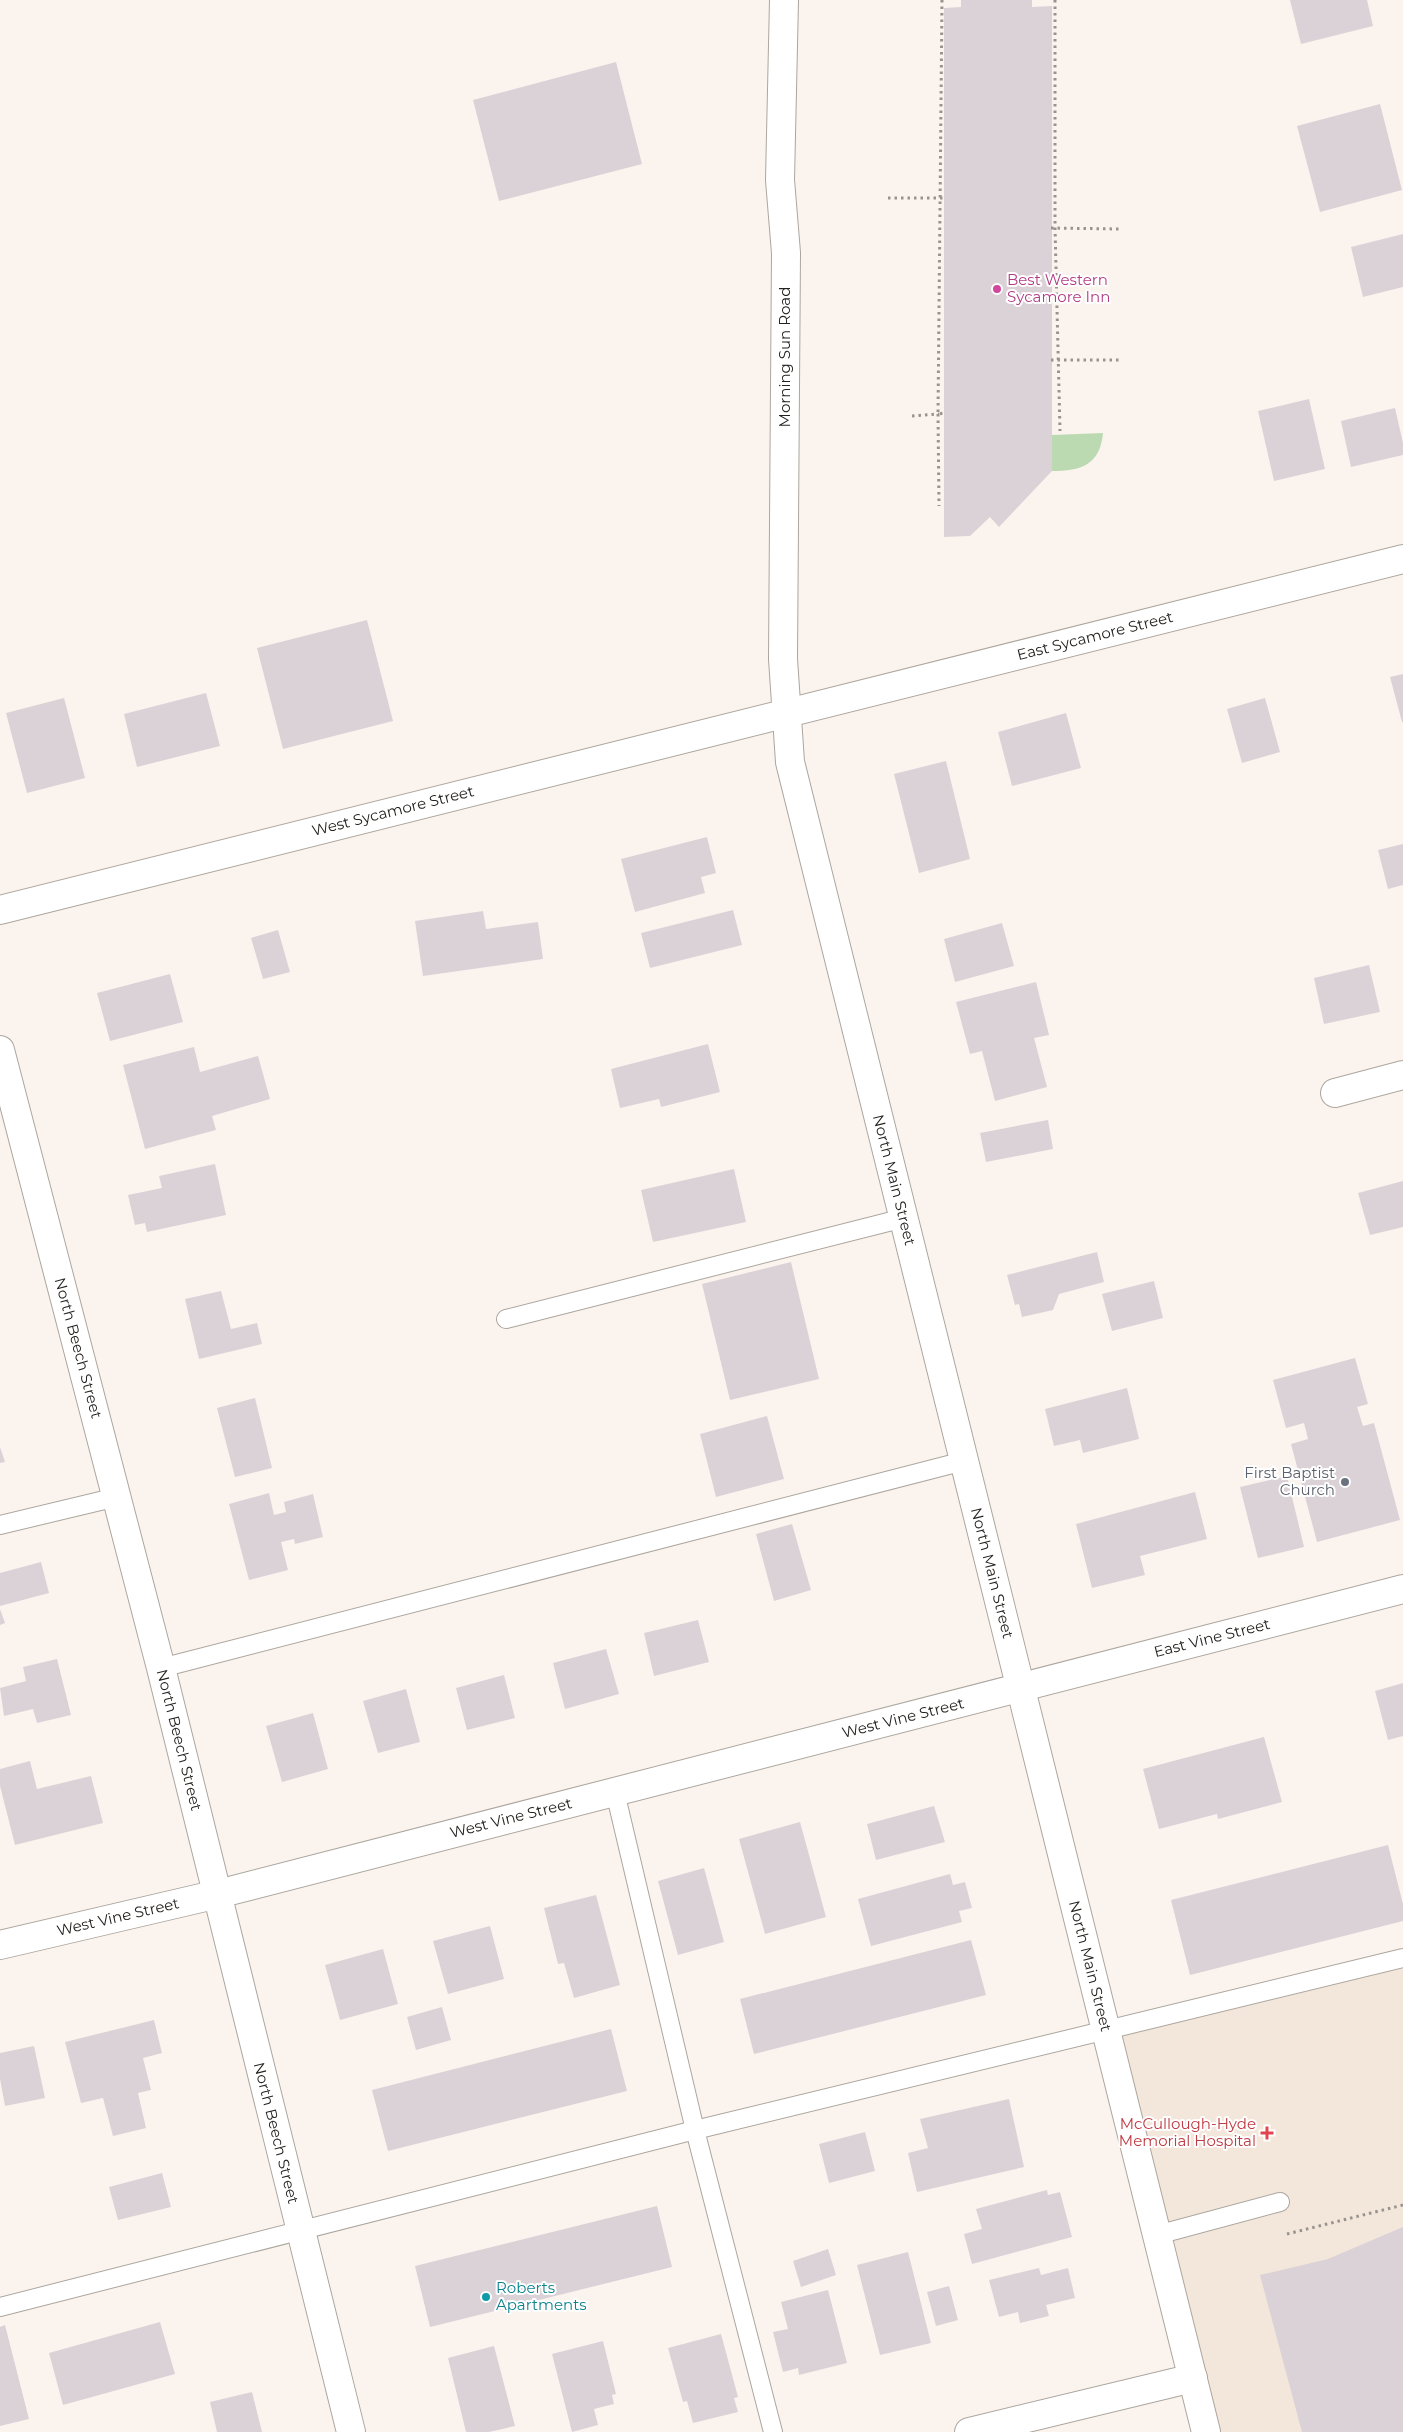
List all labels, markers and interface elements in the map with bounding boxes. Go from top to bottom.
place label: Best Western Sycamore Inn [1007,270,1110,306]
marker: Best Western Sycamore Inn [991,283,1003,295]
street label: Morning Sun Road [775,287,794,427]
street label: East Sycamore Street [1015,607,1175,664]
street label: West Sycamore Street [310,781,476,840]
street label: North Main Street [869,1112,920,1247]
street label: North Beech Street [51,1275,106,1420]
place label: First Baptist Church [1244,1463,1335,1499]
marker: First Baptist Church [1339,1476,1351,1488]
street label: North Main Street [967,1505,1018,1640]
street label: East Vine Street [1152,1614,1272,1661]
street label: North Beech Street [153,1667,206,1813]
street label: West Vine Street [840,1693,966,1742]
street label: West Vine Street [448,1793,574,1842]
street label: West Vine Street [55,1893,181,1940]
street label: North Main Street [1065,1898,1116,2033]
street label: North Beech Street [250,2060,303,2206]
place label: McCullough-Hyde Memorial Hospital [1119,2114,1256,2150]
marker: McCullough-Hyde Memorial Hospital [1260,2126,1274,2140]
place label: Roberts Apartments [496,2278,587,2314]
marker: Roberts Apartments [480,2291,492,2303]

